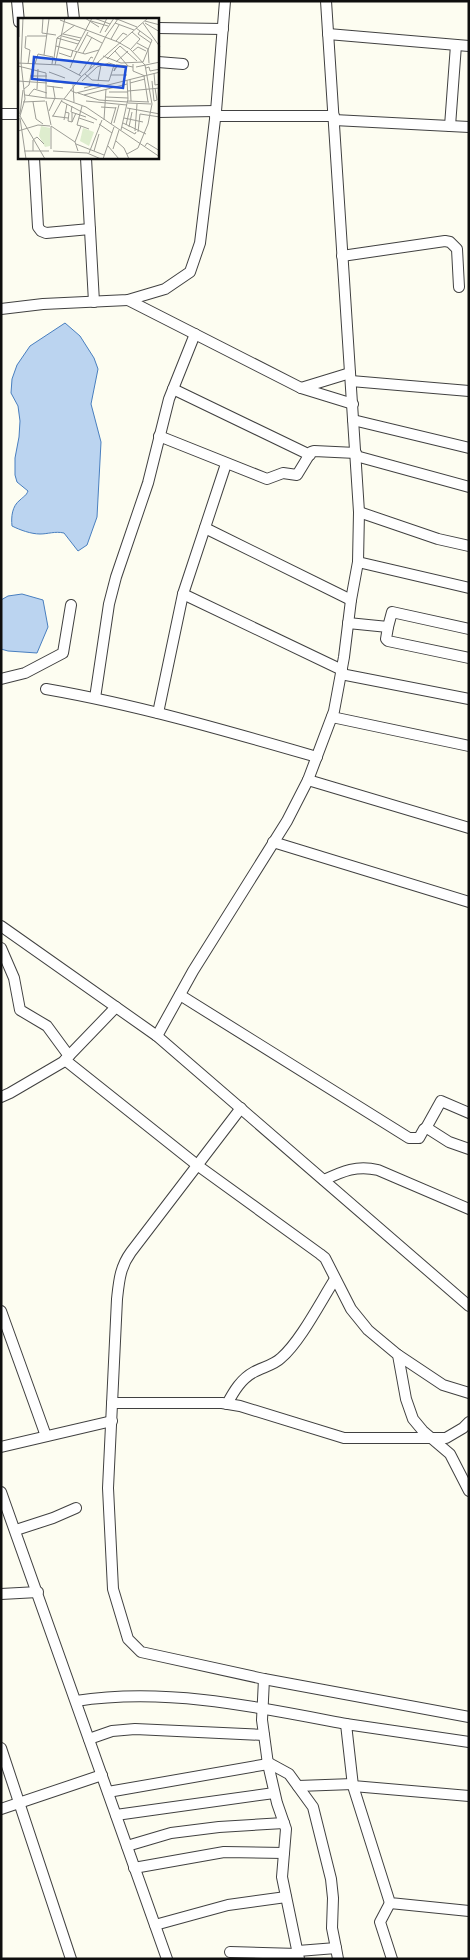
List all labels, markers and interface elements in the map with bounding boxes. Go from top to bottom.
inset map [18,18,159,159]

